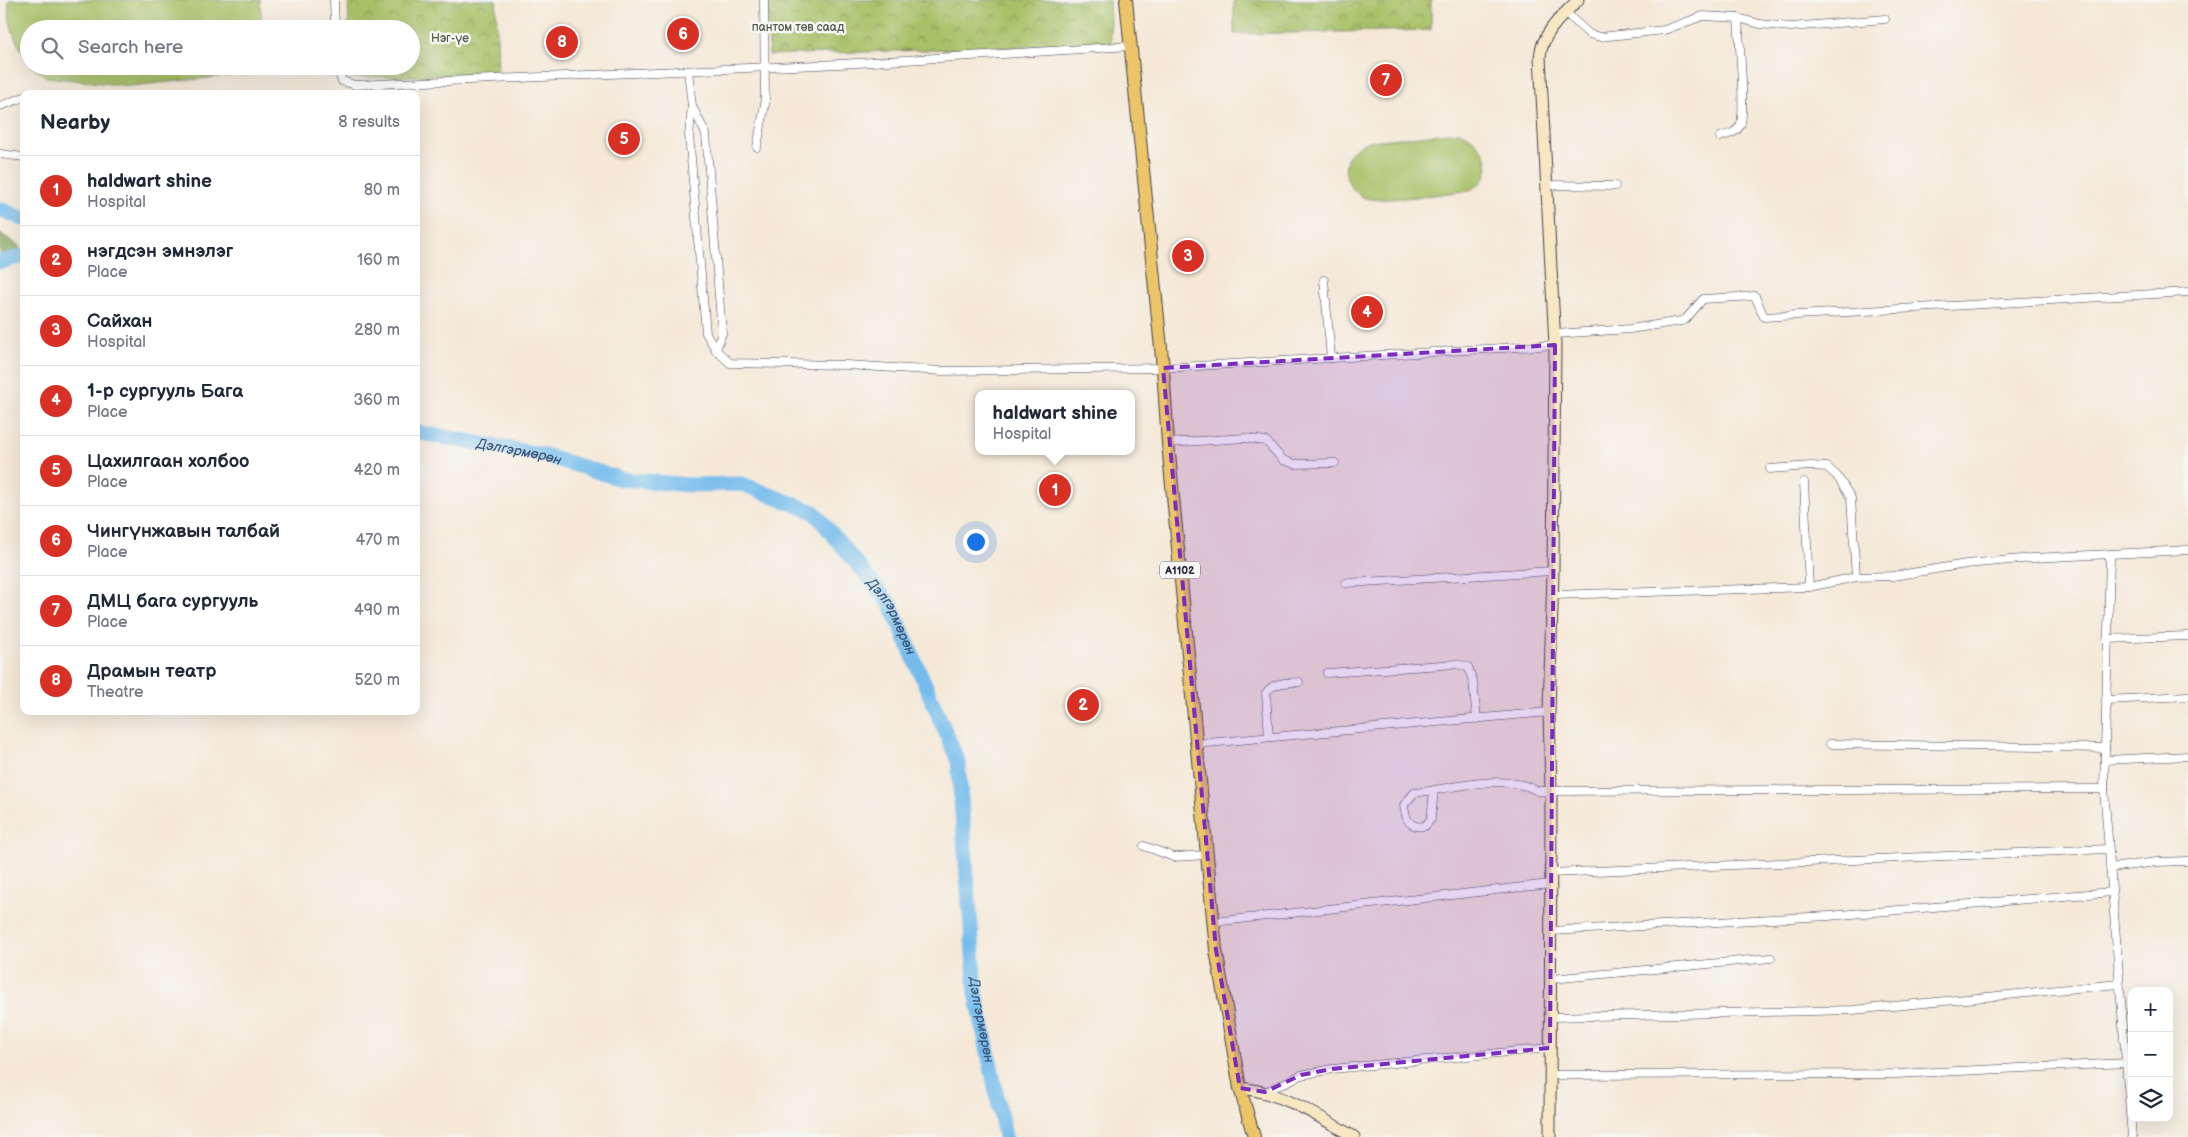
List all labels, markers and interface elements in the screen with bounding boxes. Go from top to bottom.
pin: 6 [667,15,699,53]
search box [20,20,420,75]
park label: пантом төв саад [752,20,845,35]
pin: 8 [546,23,578,61]
park label: Нэг-үе [431,31,469,46]
icon: search [38,34,66,62]
text: Search here [78,36,183,59]
pin: 7 [1370,61,1402,99]
text: Nearby [40,110,110,135]
text: 8 results [338,113,400,132]
pin: 5 [608,120,640,158]
text: haldwart shine [87,170,212,193]
text: 1 [53,181,59,200]
text: 80 m [364,181,400,200]
text: Hospital [87,193,146,212]
pin: 3 [1172,237,1204,275]
text: нэгдсэн эмнэлэг [87,240,233,263]
text: 2 [51,251,61,270]
text: 160 m [357,251,400,270]
text: Place [87,263,128,282]
pin: 4 [1351,293,1383,331]
text: Сайхан [87,310,153,333]
text: 3 [51,321,61,340]
text: 280 m [354,321,400,340]
text: Hospital [87,333,146,352]
text: 1-р сургууль Бага [87,380,243,403]
popup [975,390,1135,455]
text: 4 [51,391,61,410]
text: 360 m [353,391,400,410]
text: haldwart shine [993,402,1117,425]
text: Place [87,403,128,422]
text: Hospital [993,425,1051,444]
water label: Дэлгэрмөрөн [474,435,564,469]
text: Цахилгаан холбоо [87,450,249,473]
text: 5 [51,461,61,480]
text: 420 m [354,461,400,480]
pin: 1 [1039,471,1071,509]
text: Place [87,473,128,492]
text: Чингүнжавын талбай [87,520,280,543]
your location [963,529,989,555]
text: 6 [51,531,61,550]
text: 470 m [355,531,400,550]
text: Place [87,543,128,562]
road number: A1102 [1160,562,1200,578]
water label: Дэлгэрмөрөн [862,574,919,658]
text: ДМЦ бага сургууль [87,590,258,613]
text: 7 [52,601,60,620]
text: 490 m [354,601,400,620]
text: Place [87,613,128,632]
text: Драмын театр [87,660,216,683]
text: 8 [51,671,61,690]
text: 520 m [354,671,400,690]
text: Theatre [87,683,143,702]
pin: 2 [1067,686,1099,724]
water label: Дэлгэрмөрөн [966,976,998,1064]
map controls [2128,987,2173,1122]
button: + [2128,987,2173,1032]
button: − [2128,1032,2173,1077]
button: layers [2128,1077,2173,1122]

